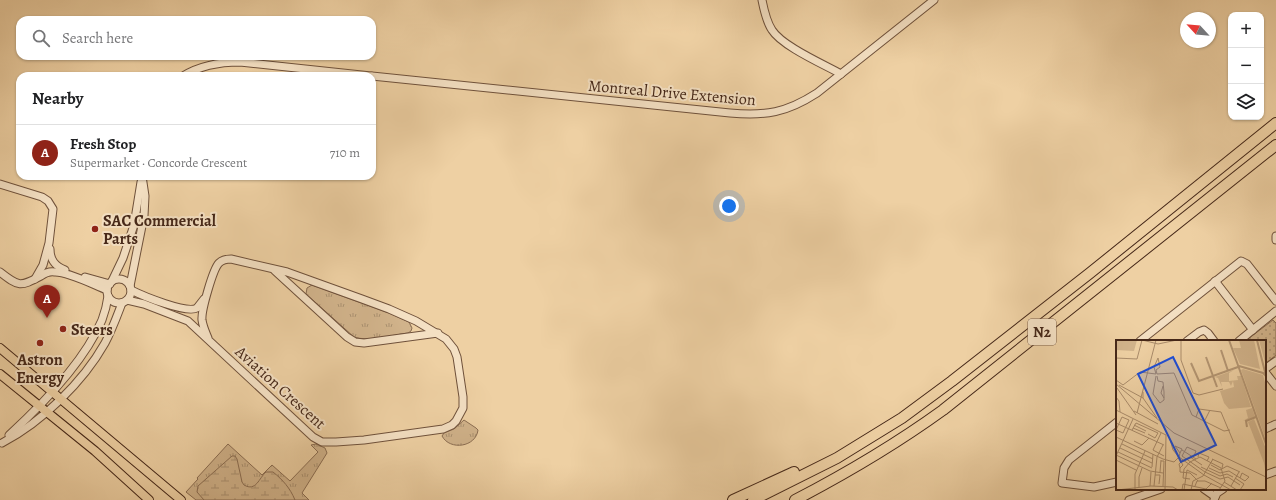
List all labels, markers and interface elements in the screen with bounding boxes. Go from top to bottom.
north arrow [1180,12,1216,48]
map controls [1228,12,1264,120]
button: + [1228,12,1264,48]
search box [16,16,376,60]
icon: search [30,27,52,49]
text: Search here [62,28,133,48]
button: − [1228,48,1264,84]
street label: Montreal Drive Extension [587,75,757,111]
button: layers [1228,84,1264,120]
text: Nearby [32,87,83,110]
text: Fresh Stop [70,134,136,154]
text: A [41,144,49,161]
text: 710 m [330,144,360,161]
text: Supermarket · Concorde Crescent [70,154,247,171]
your location [719,196,739,216]
place label: SAC Commercial Parts [103,210,217,250]
marker: SAC Commercial Parts [90,224,100,234]
pin: A [34,285,60,318]
place label: Steers [71,319,113,341]
road number: N2 [1028,319,1056,345]
marker: Steers [58,324,68,334]
marker: Astron Energy [35,338,45,348]
street label: Aviation Crescent [230,340,330,434]
inset map [1116,340,1266,490]
place label: Astron Energy [16,349,64,389]

